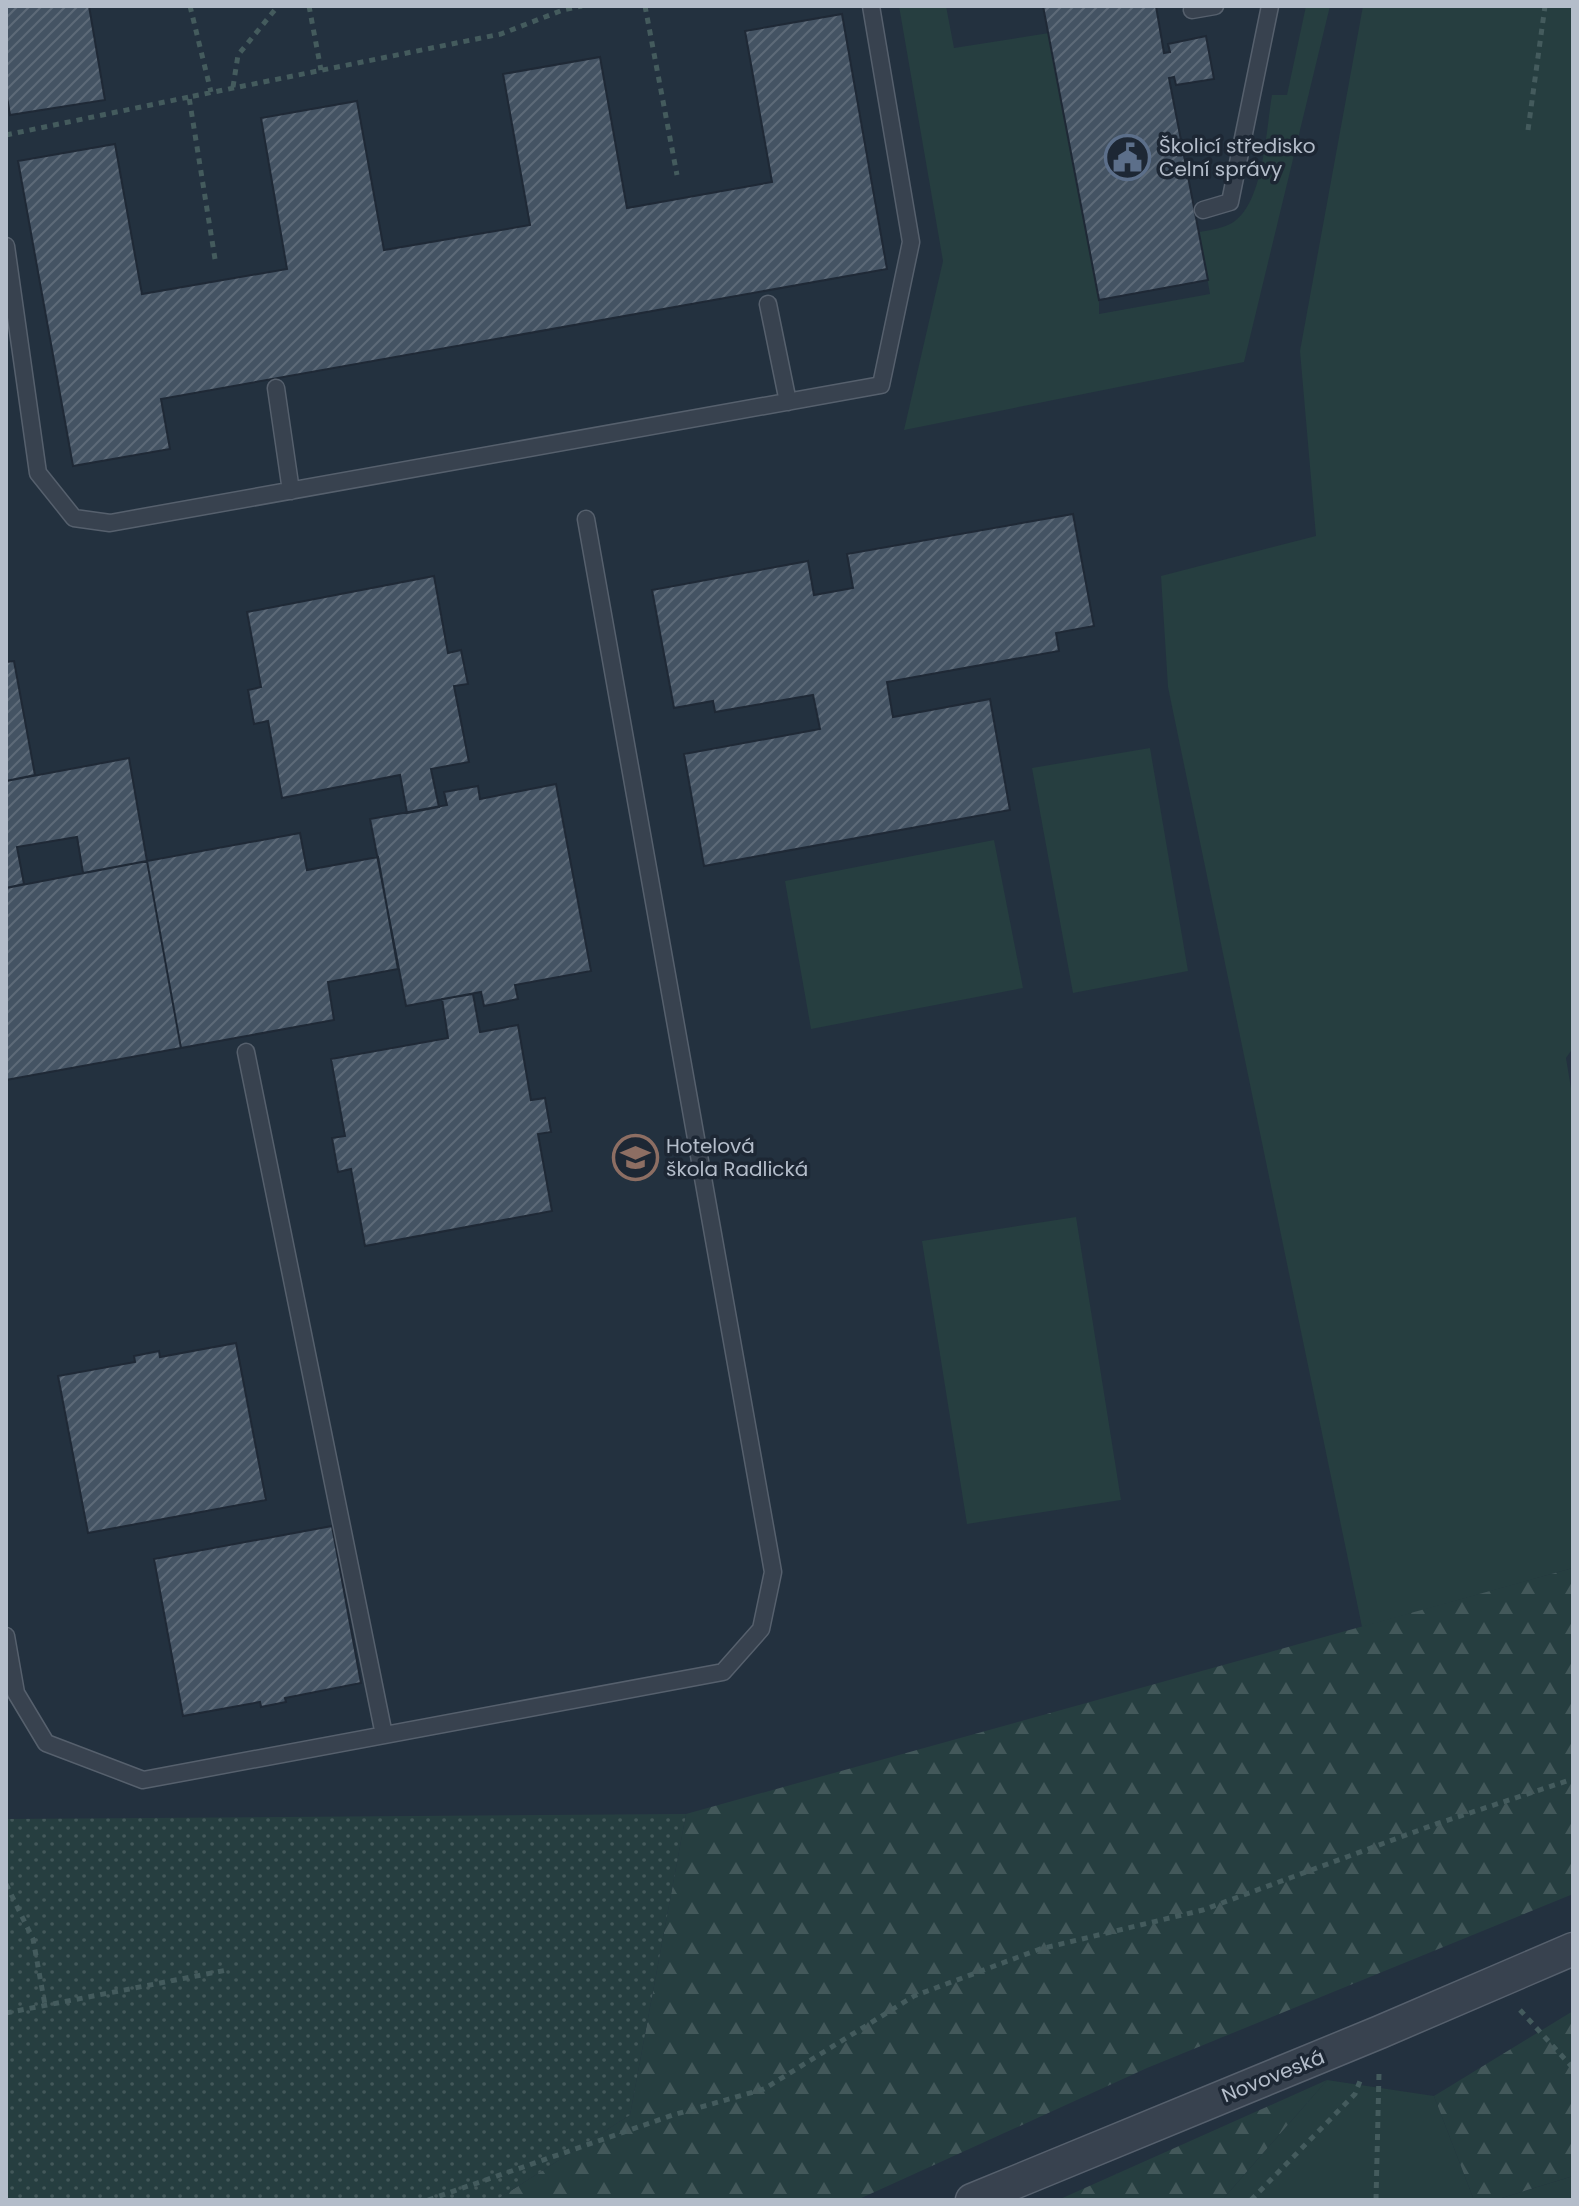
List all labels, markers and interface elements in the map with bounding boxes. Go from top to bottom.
place label: Školicí středisko Celní správy [1159,132,1316,183]
public building icon: Školicí středisko Celní správy [1104,134,1152,182]
place label: Hotelová škola Radlická [666,1132,808,1183]
school or university icon: Hotelová škola Radlická [611,1133,659,1181]
street label: Novoveská [1217,2043,1329,2109]

